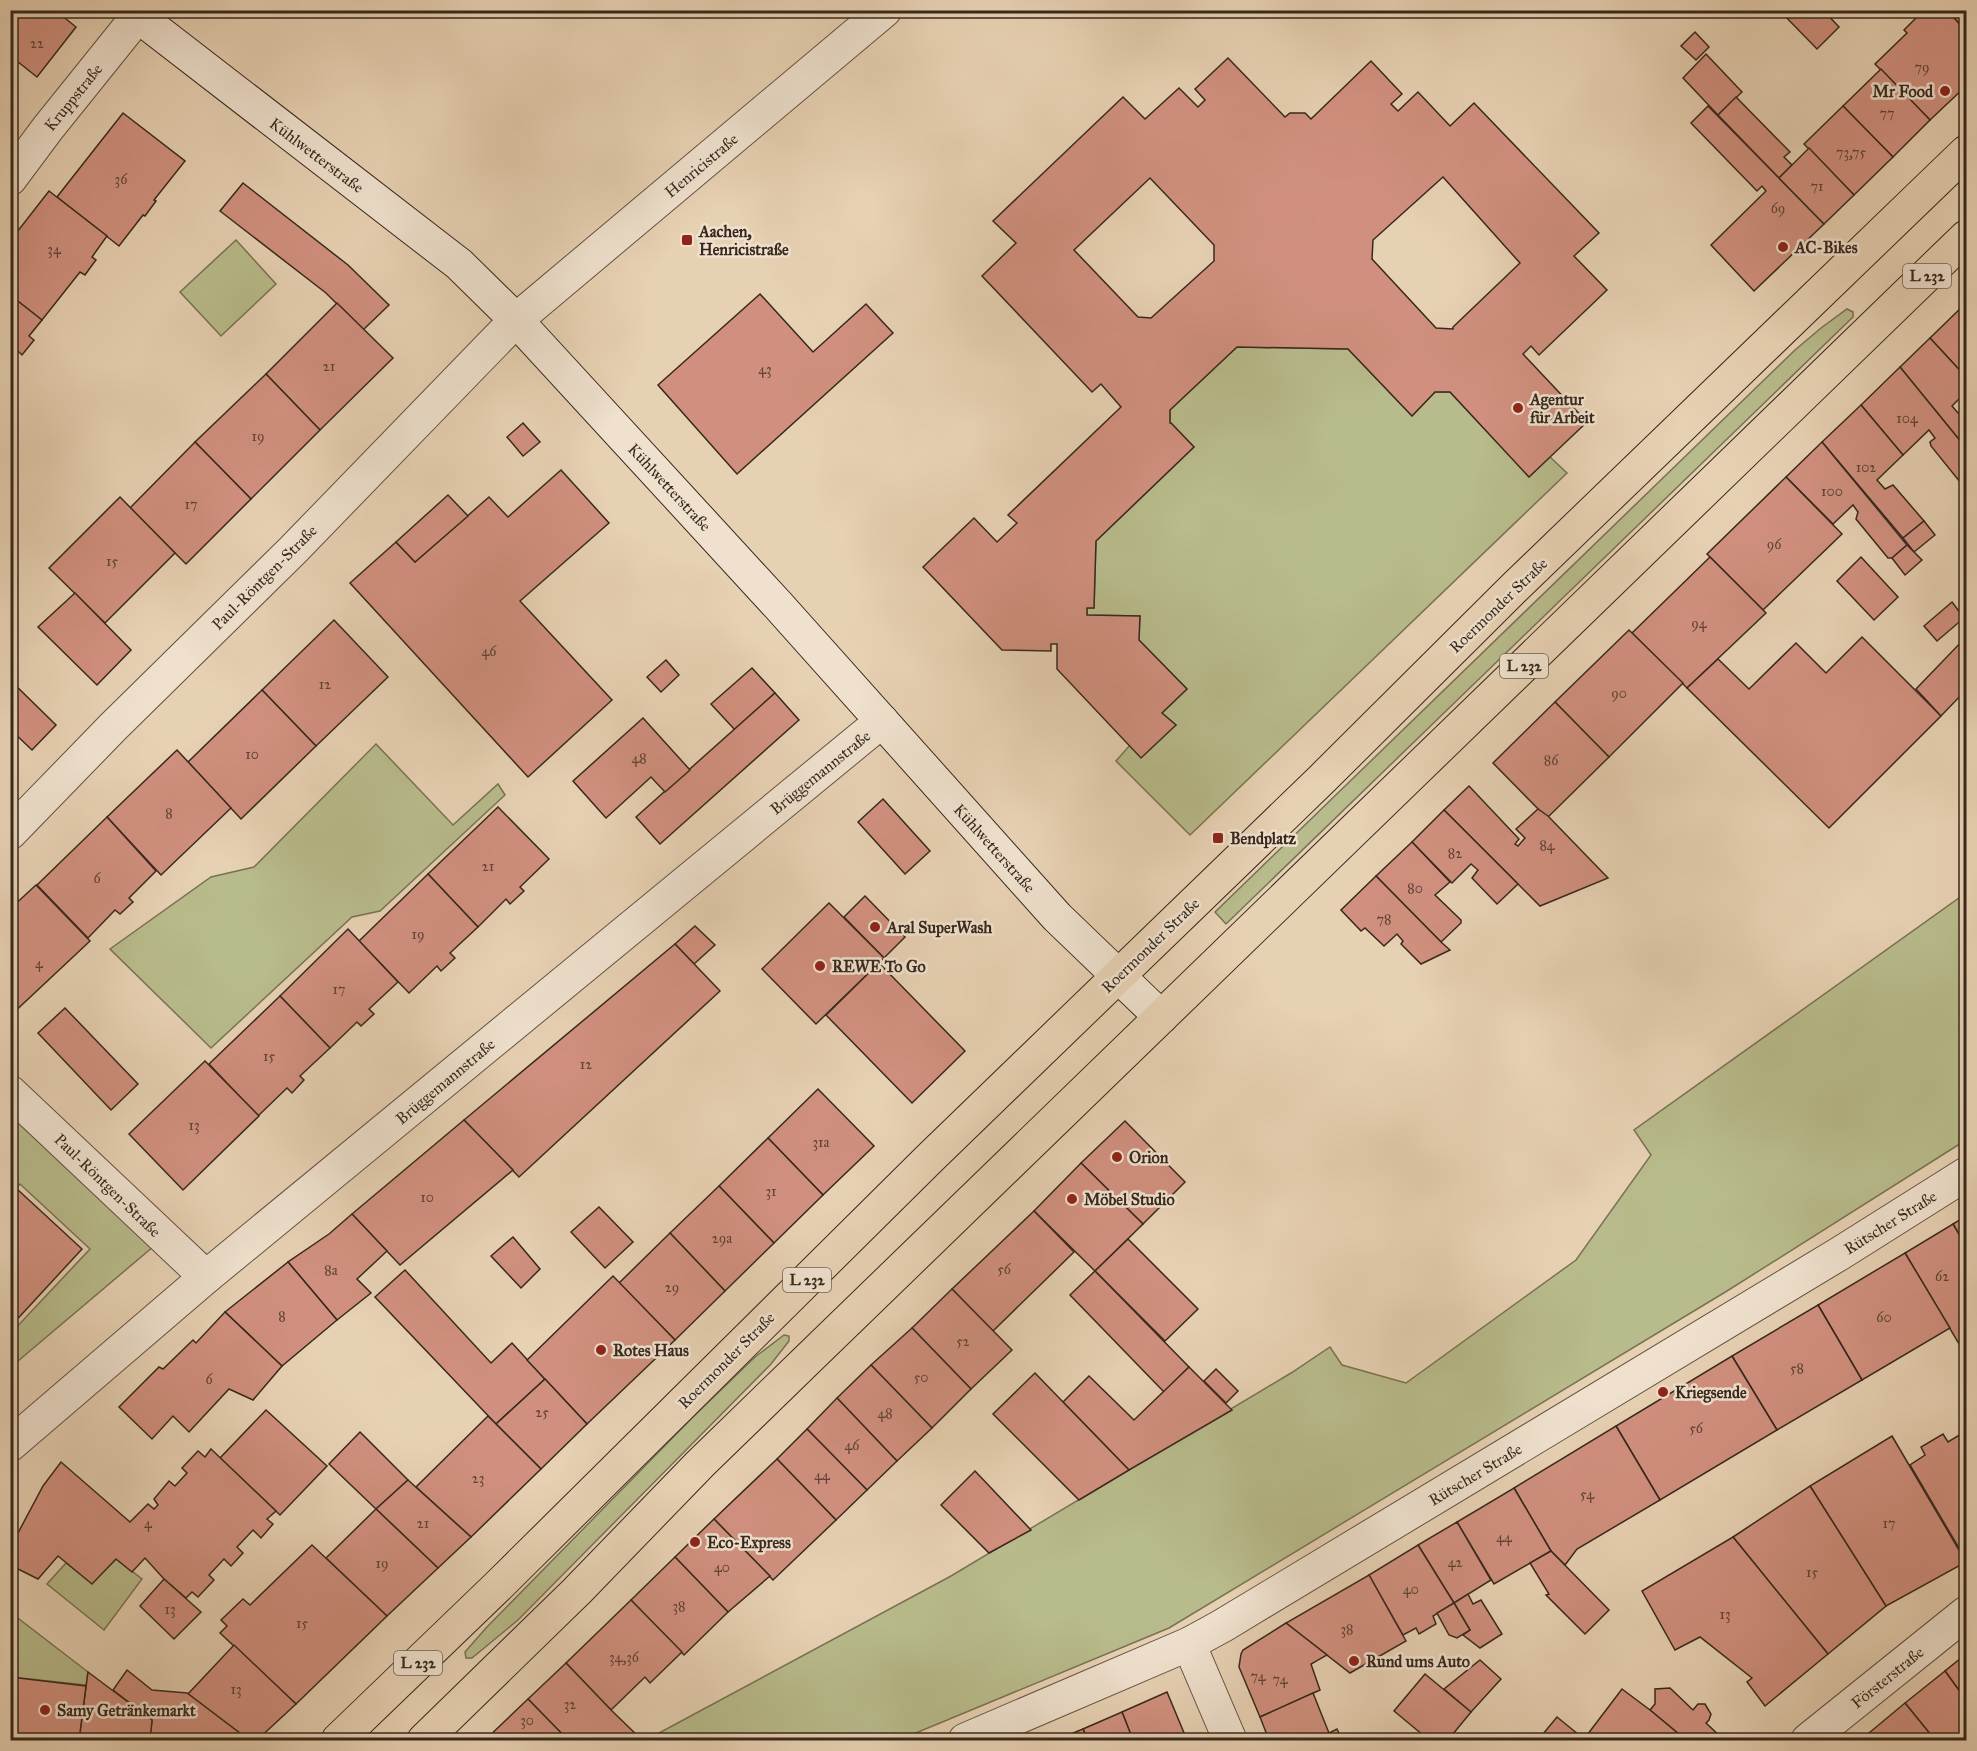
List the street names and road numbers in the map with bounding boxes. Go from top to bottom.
street label: Kruppstraße [40,60,107,135]
street label: Kühlwetterstraße [266,114,368,197]
street label: Henricistraße [661,129,742,201]
road number: L 232 [1903,264,1951,288]
street label: Kühlwetterstraße [624,440,715,535]
street label: Paul-Röntgen-Straße [208,521,322,634]
street label: Roermonder Straße [1445,554,1552,657]
road number: L 232 [1500,654,1548,678]
street label: Brüggemannstraße [766,726,875,819]
street label: Kühlwetterstraße [950,800,1040,897]
street label: Roermonder Straße [1097,894,1204,997]
street label: Brüggemannstraße [392,1034,500,1129]
street label: Paul-Röntgen-Straße [50,1130,165,1242]
street label: Rütscher Straße [1841,1186,1940,1258]
road number: L 232 [783,1268,831,1292]
street label: Roermonder Straße [674,1308,779,1413]
street label: Rütscher Straße [1425,1439,1526,1510]
street label: Försterstraße [1847,1642,1928,1712]
road number: L 232 [394,1651,442,1675]

